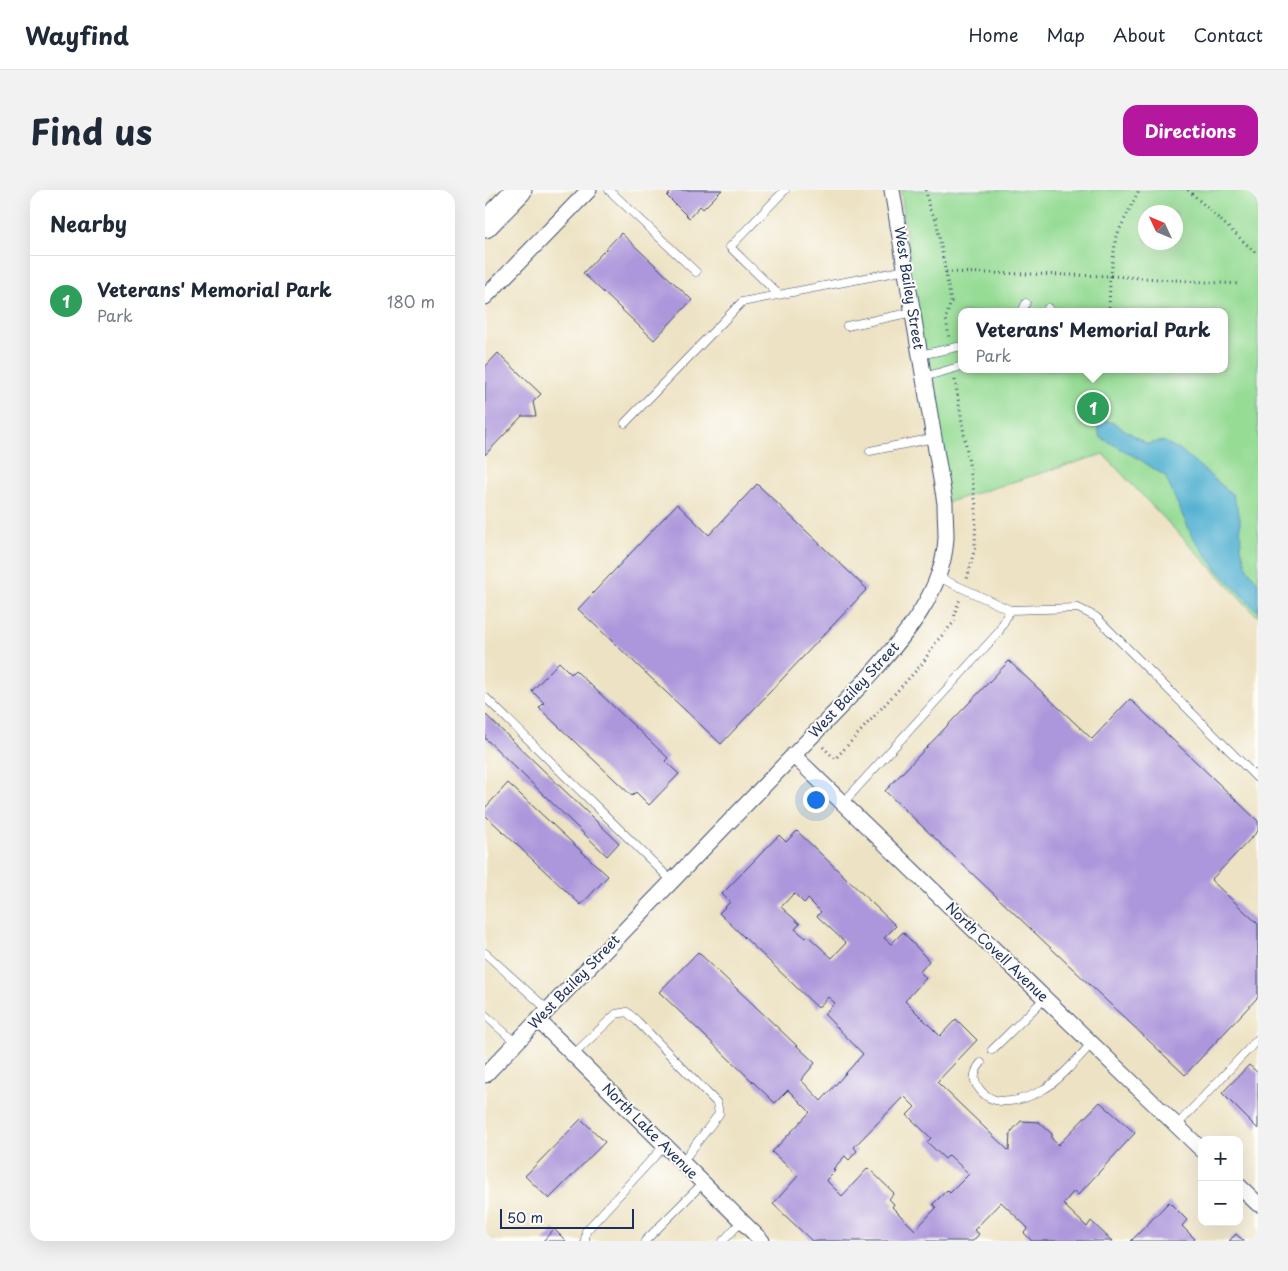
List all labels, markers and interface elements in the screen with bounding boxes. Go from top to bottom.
text: Wayfind [25,17,129,53]
text: Home [968,21,1018,48]
text: Map [1046,21,1085,48]
text: About [1113,21,1165,48]
text: Contact [1193,21,1263,48]
text: Find us [30,104,152,157]
button: Directions [1123,105,1258,156]
north arrow [1138,205,1183,250]
text: Nearby [50,207,127,239]
street label: West Bailey Street [889,225,930,351]
text: Veterans' Memorial Park [97,275,332,303]
text: 1 [62,289,70,313]
text: 180 m [387,289,435,313]
text: Park [97,303,133,327]
popup [958,308,1228,373]
text: Veterans' Memorial Park [976,315,1210,343]
text: Park [976,343,1011,367]
pin: 1 [1077,389,1109,427]
street label: West Bailey Street [804,637,904,742]
your location [803,787,829,813]
street label: North Covell Avenue [941,897,1054,1007]
street label: West Bailey Street [523,929,625,1034]
street label: North Lake Avenue [598,1078,703,1184]
map controls [1198,1136,1243,1226]
button: + [1198,1136,1243,1181]
button: − [1198,1181,1243,1226]
scale bar [500,1206,634,1229]
text: 50 m [507,1207,543,1228]

